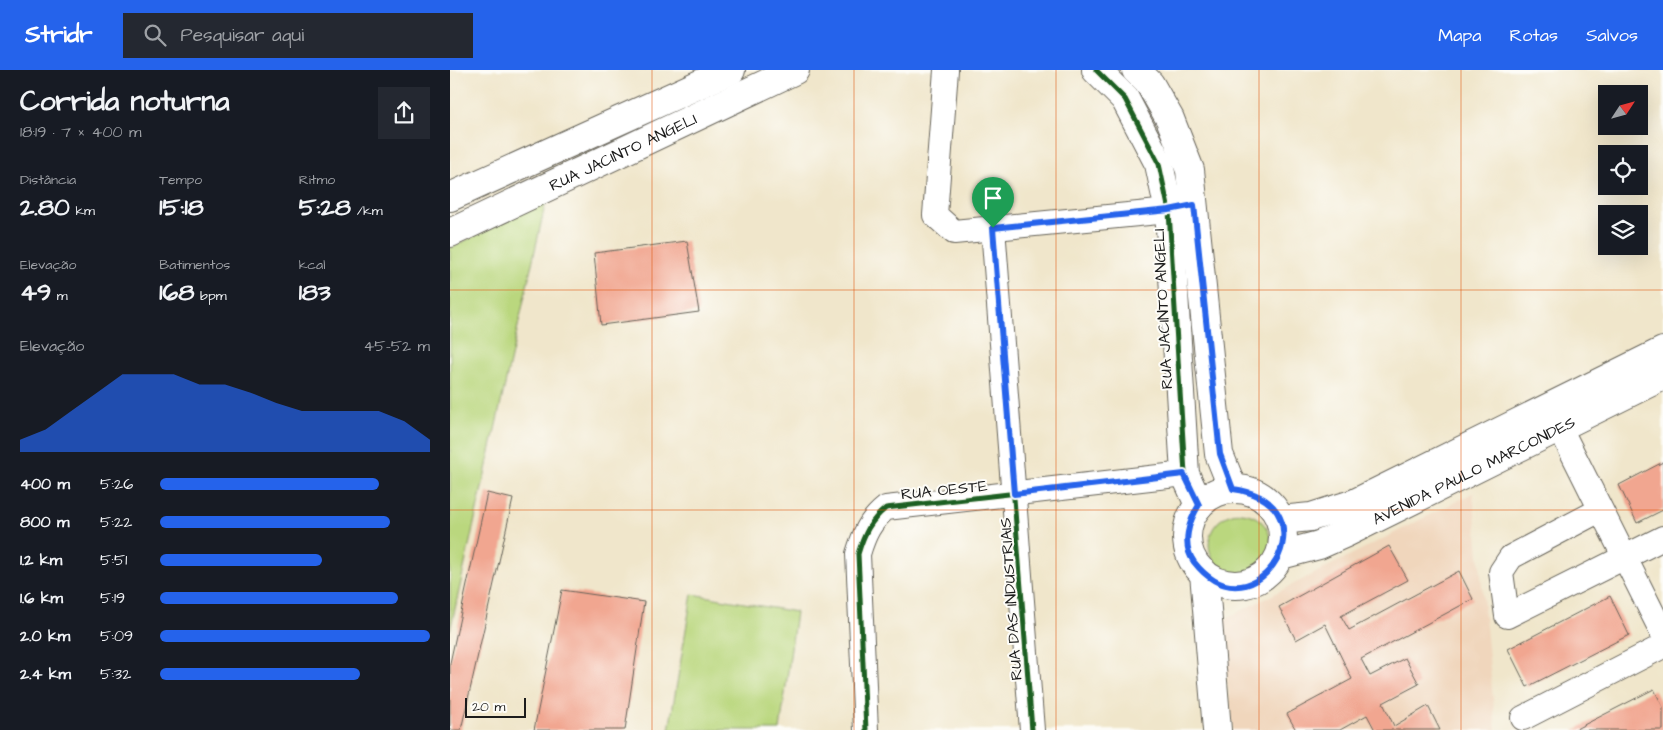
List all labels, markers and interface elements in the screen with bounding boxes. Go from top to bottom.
search box [123,13,473,58]
text: Stridr [25,18,93,52]
icon: search [141,21,169,49]
text: Pesquisar aqui [181,22,304,49]
text: Mapa [1438,23,1482,48]
text: Rotas [1510,23,1558,48]
text: Salvos [1586,23,1638,48]
text: Corrida noturna [20,82,230,121]
north arrow [1598,85,1648,135]
map controls [1598,85,1648,255]
button: share [378,87,430,139]
street label: RUA JACINTO ANGELI [546,108,701,197]
text: 18:19 · 7 × 400 m [20,121,141,143]
button: locate [1598,145,1648,195]
text: Distância [20,170,76,190]
text: Tempo [159,170,202,190]
text: Ritmo [299,170,335,190]
pin [972,177,1014,228]
icon: arrive [979,184,1007,212]
text: 2.80 [20,190,70,225]
text: 15:18 [159,190,204,225]
text: 5:28 [299,190,351,225]
text: km [70,201,95,221]
text: /km [351,201,383,221]
button: layers [1598,205,1648,255]
street label: RUA JACINTO ANGELI [1148,228,1178,390]
text: Elevação [20,255,76,275]
text: Batimentos [159,255,230,275]
text: kcal [299,255,325,275]
text: 49 [20,275,51,310]
text: 168 [159,275,194,310]
text: 183 [299,275,331,310]
text: m [51,286,68,306]
text: bpm [194,286,227,306]
text: Elevação [20,335,84,357]
text: 45–52 m [363,335,430,357]
street label: AVENIDA PAULO MARCONDES [1369,411,1579,530]
text: 400 m [20,473,70,495]
text: 5:26 [100,473,133,495]
street label: RUA OESTE [900,474,989,505]
text: 800 m [20,511,69,533]
text: 5:22 [100,511,132,533]
street label: RUA DAS INDUSTRIAIS [994,517,1028,681]
text: 1.2 km [20,549,62,571]
text: 5:51 [100,549,127,571]
text: 1.6 km [20,587,63,609]
text: 5:19 [100,587,125,609]
text: 2.0 km [20,625,70,647]
text: 5:09 [100,625,133,647]
text: 2.4 km [20,663,71,685]
text: 5:32 [100,663,131,685]
scale bar [465,695,526,718]
text: 20 m [472,697,505,717]

